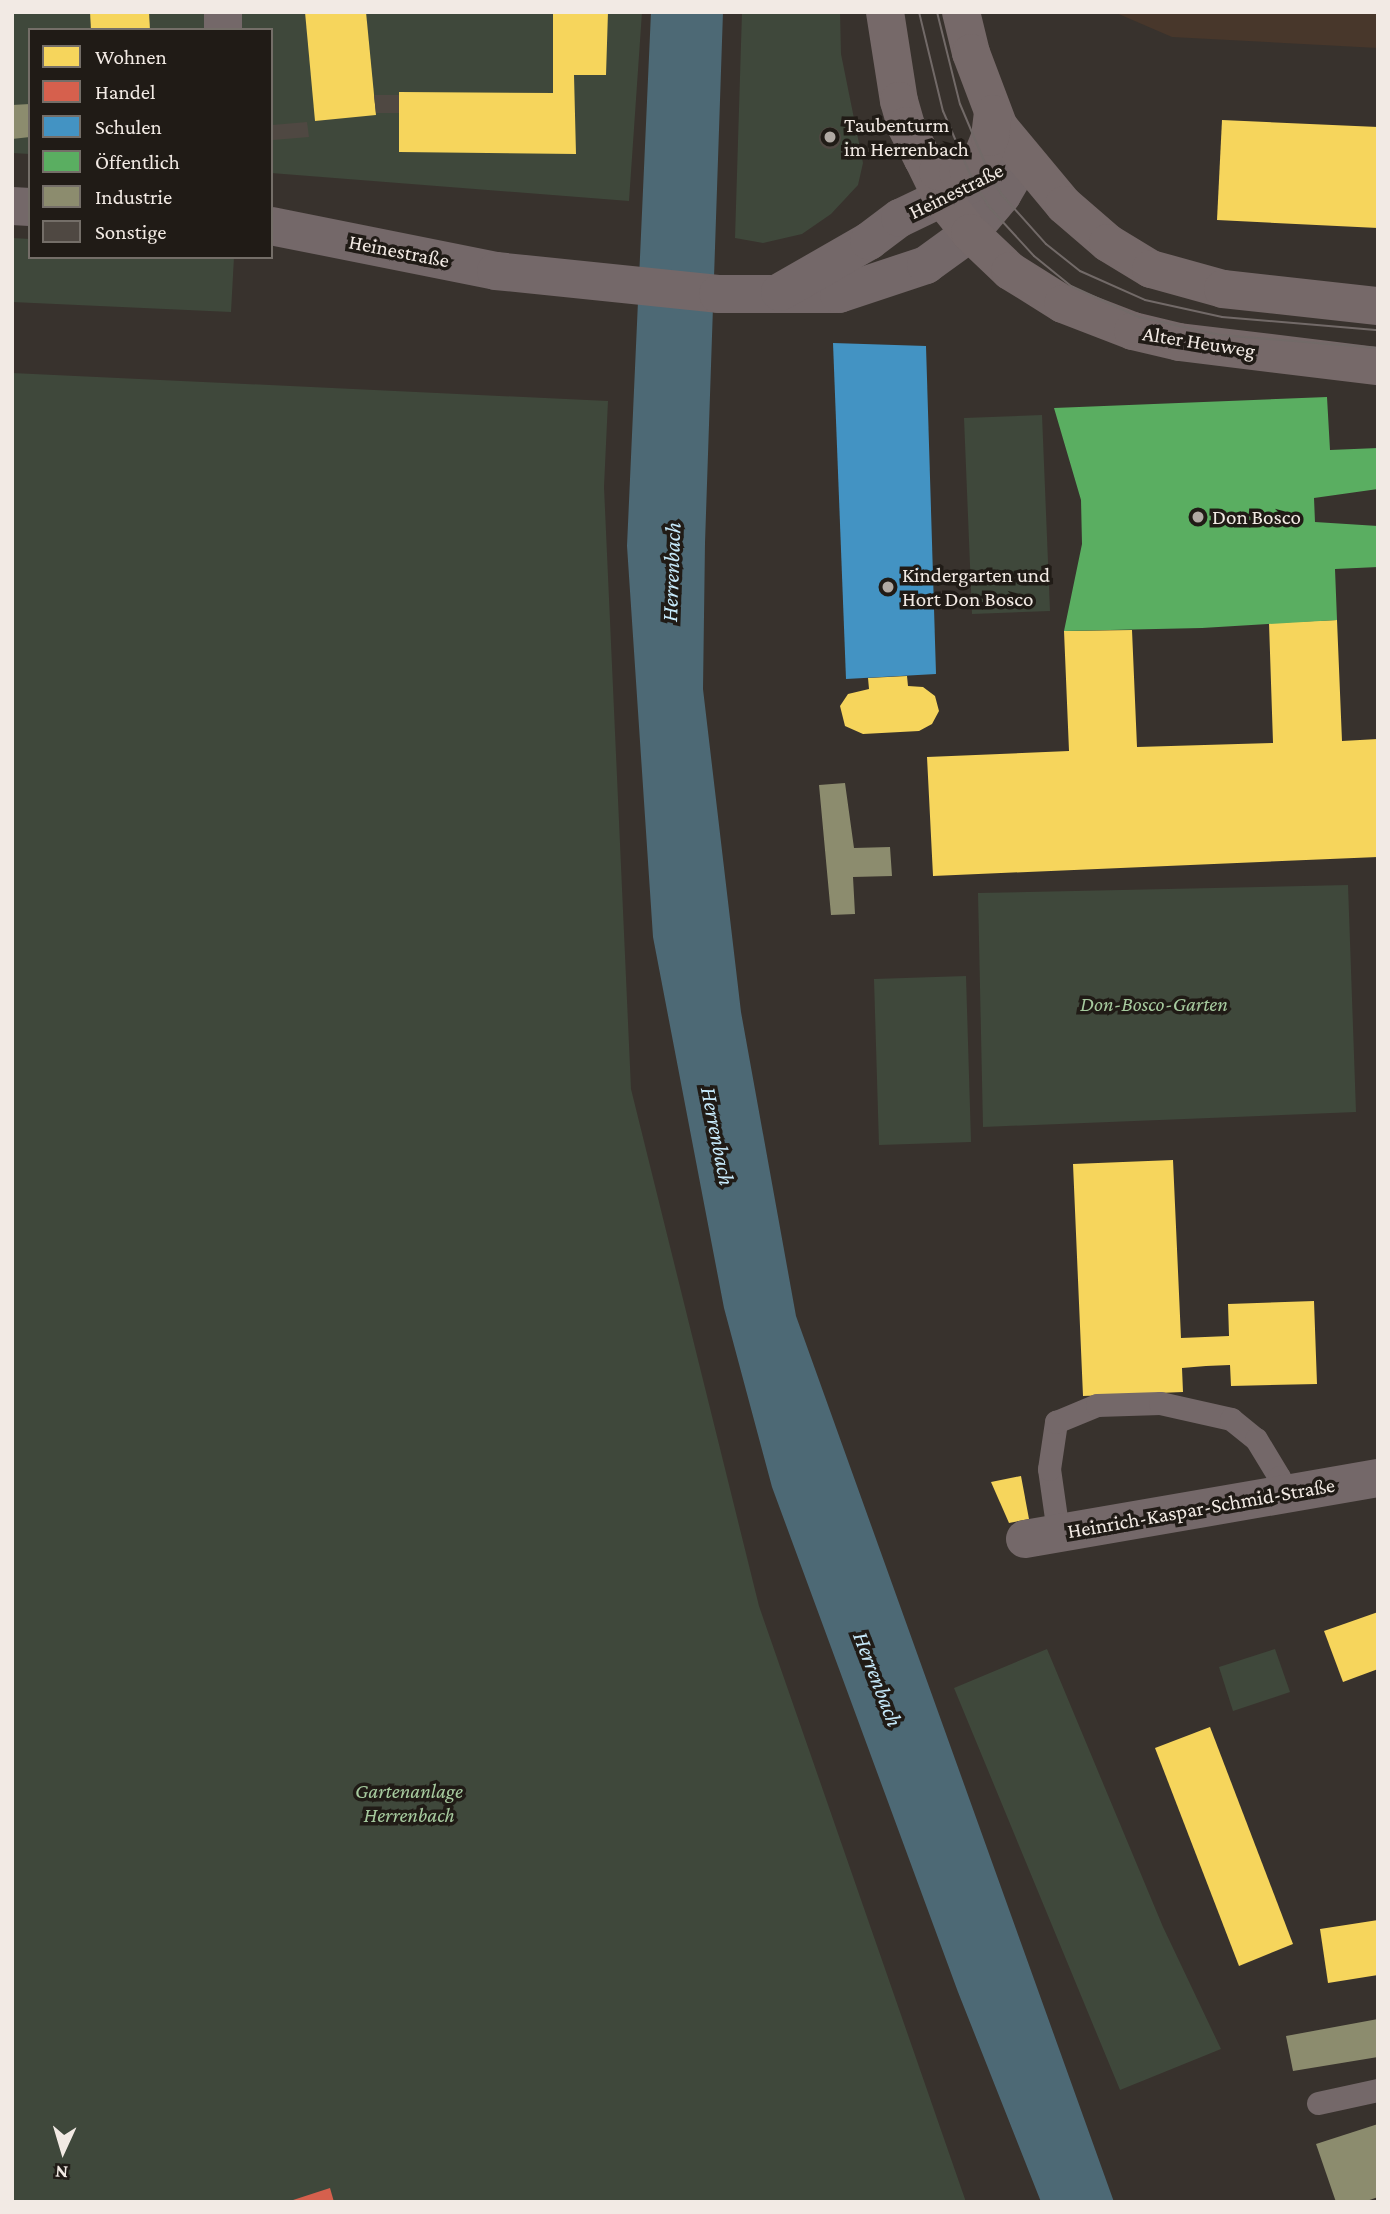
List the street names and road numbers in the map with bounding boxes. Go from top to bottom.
street label: Heinestraße [905,157,1007,225]
street label: Heinestraße [347,229,451,273]
street label: Alter Heuweg [1141,321,1257,363]
street label: Heinrich-Kaspar-Schmid-Straße [1065,1472,1337,1544]

